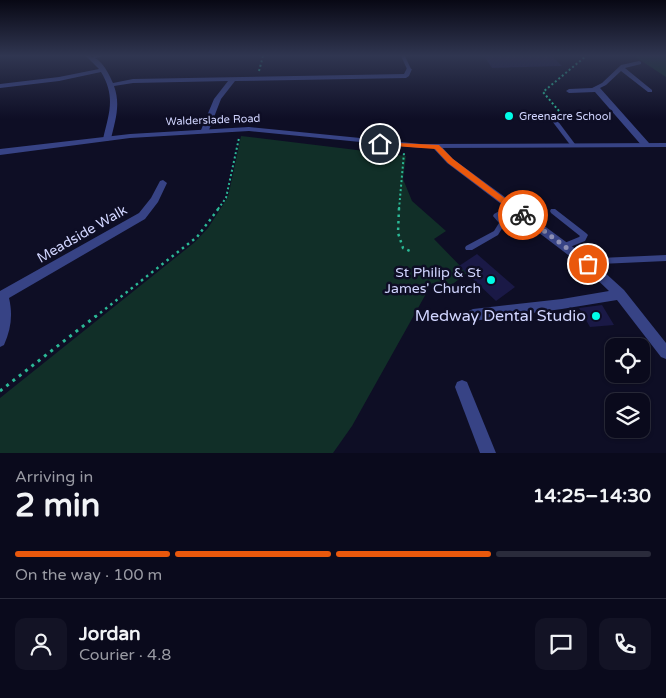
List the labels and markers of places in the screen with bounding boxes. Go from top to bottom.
marker: Greenacre School [503,110,515,122]
place label: Greenacre School [519,110,611,123]
pin [359,123,401,165]
pin [567,243,609,285]
place label: St Philip & St James' Church [384,264,482,297]
marker: St Philip & St James' Church [485,274,497,286]
place label: Medway Dental Studio [415,306,586,326]
marker: Medway Dental Studio [590,310,602,322]

